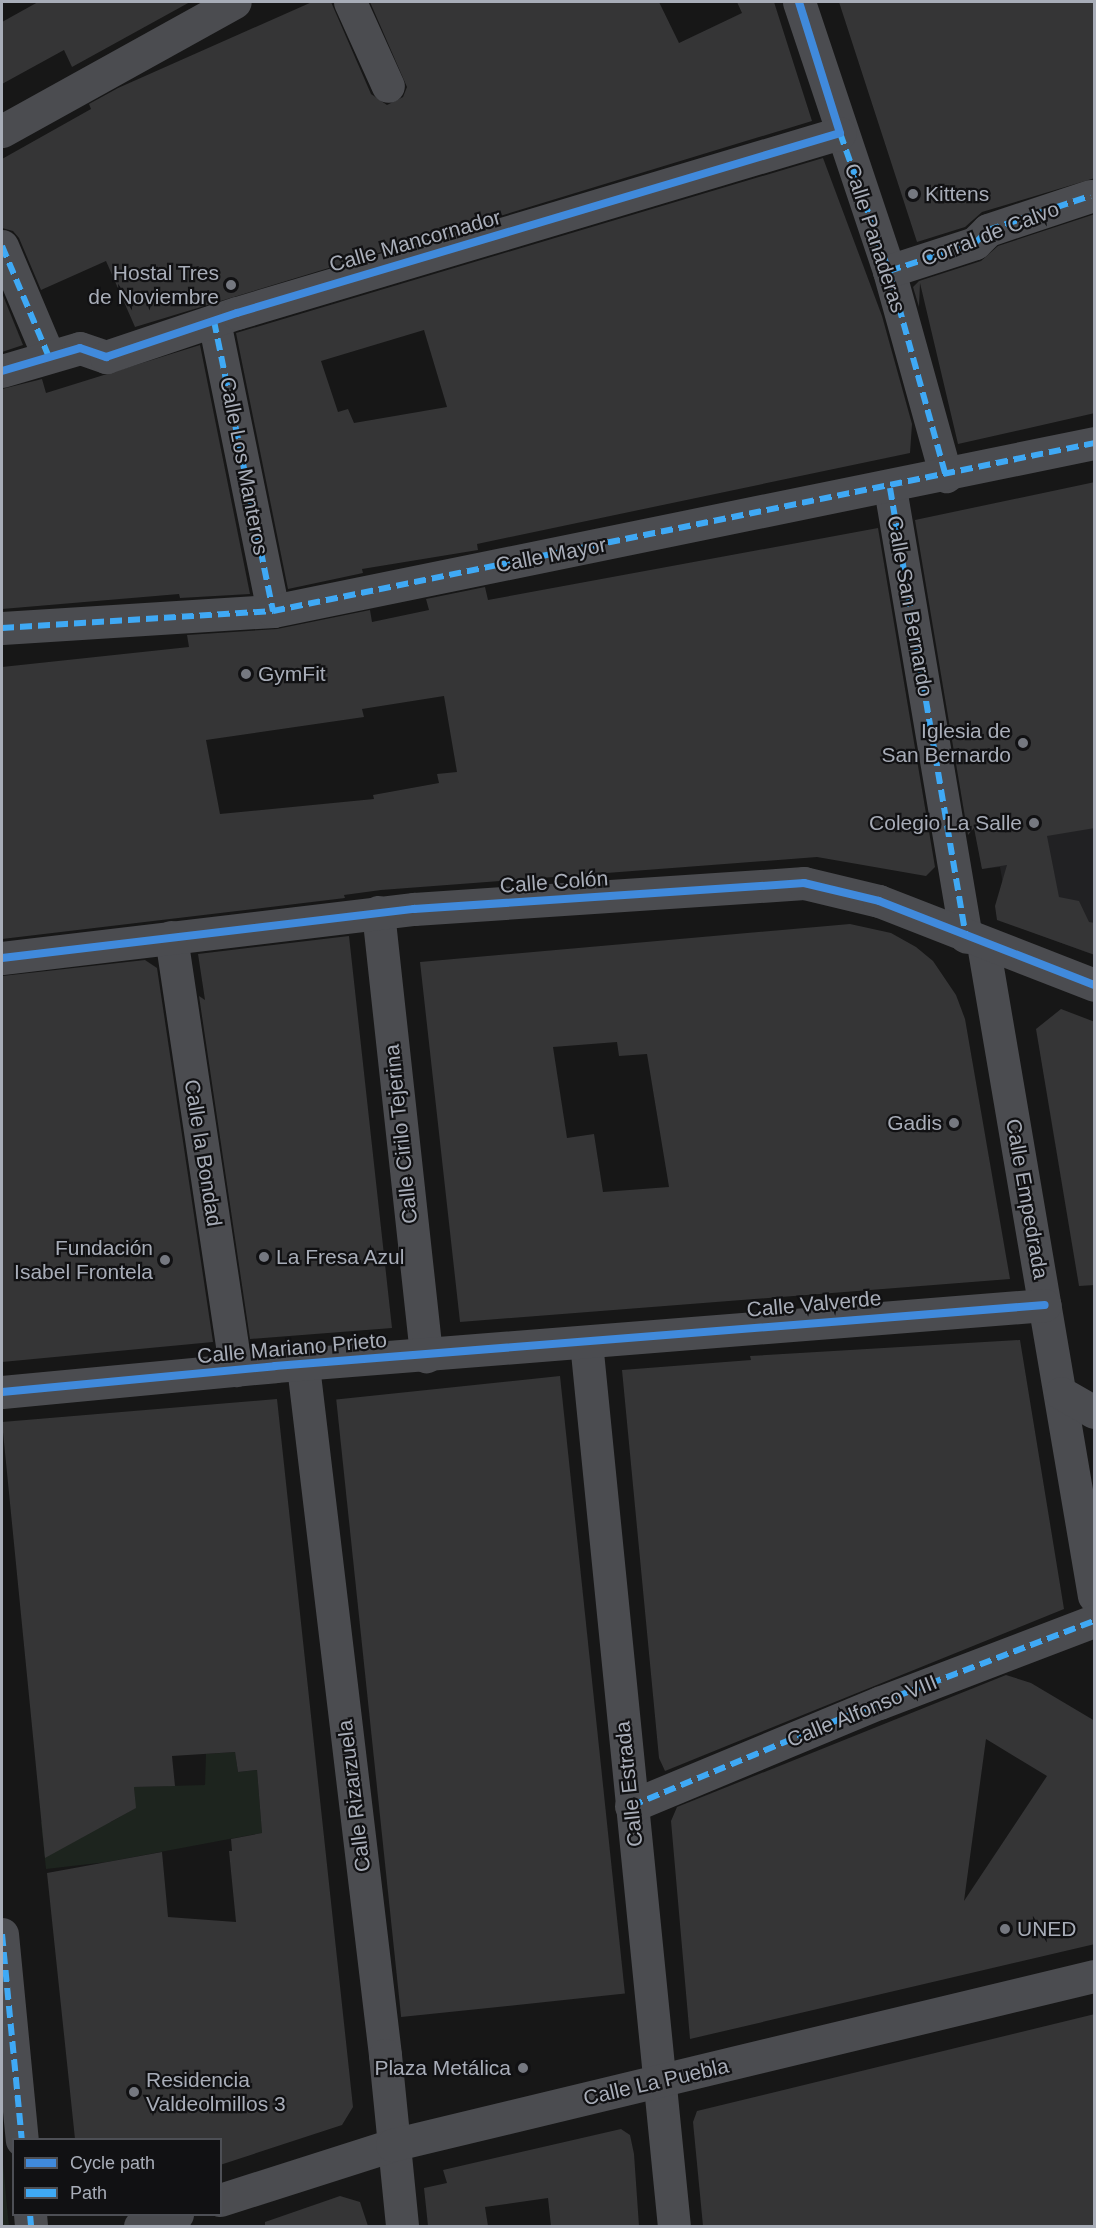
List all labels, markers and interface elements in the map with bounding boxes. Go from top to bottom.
street label: Calle Panaderas [839,160,911,316]
place label: Kittens [925,181,989,207]
marker: Kittens [906,187,920,201]
street label: Corral de Calvo [917,196,1063,272]
street label: Calle Mancornador [326,204,504,278]
place label: Hostal Tres de Noviembre [88,260,219,310]
marker: Hostal Tres de Noviembre [224,278,238,292]
street label: Calle Los Manteros [214,375,274,557]
street label: Calle San Bernardo [882,514,938,698]
street label: Calle Mayor [494,532,608,578]
place label: GymFit [258,661,326,687]
marker: GymFit [239,667,253,681]
place label: Iglesia de San Bernardo [881,718,1011,768]
marker: Iglesia de San Bernardo [1016,736,1030,750]
place label: Colegio La Salle [869,810,1022,836]
marker: Colegio La Salle [1027,816,1041,830]
street label: Calle Colón [499,866,609,898]
street label: Calle Cirilo Tejerina [379,1043,423,1225]
street label: Calle la Bondad [179,1078,227,1228]
place label: Gadis [887,1110,942,1136]
marker: Gadis [947,1116,961,1130]
street label: Calle Empedrada [1001,1117,1053,1281]
place label: Fundación Isabel Frontela [14,1235,153,1285]
place label: La Fresa Azul [276,1244,406,1270]
marker: La Fresa Azul [257,1250,271,1264]
marker: Fundación Isabel Frontela [158,1253,172,1267]
street label: Calle Valverde [746,1286,882,1322]
street label: Calle Mariano Prieto [196,1327,388,1369]
street label: Calle Alfonso VIII [783,1669,941,1753]
street label: Calle Rizarzuela [332,1719,376,1873]
street label: Calle Estrada [610,1720,648,1848]
place label: UNED [1017,1916,1077,1942]
marker: UNED [998,1922,1012,1936]
street label: Calle La Puebla [581,2053,731,2111]
place label: Plaza Metálica [374,2055,511,2081]
marker: Plaza Metálica [516,2061,530,2075]
place label: Residencia Valdeolmillos 3 [146,2067,286,2117]
marker: Residencia Valdeolmillos 3 [127,2085,141,2099]
legend [12,2138,222,2216]
text: Cycle path [70,2153,155,2173]
text: Path [70,2183,107,2203]

